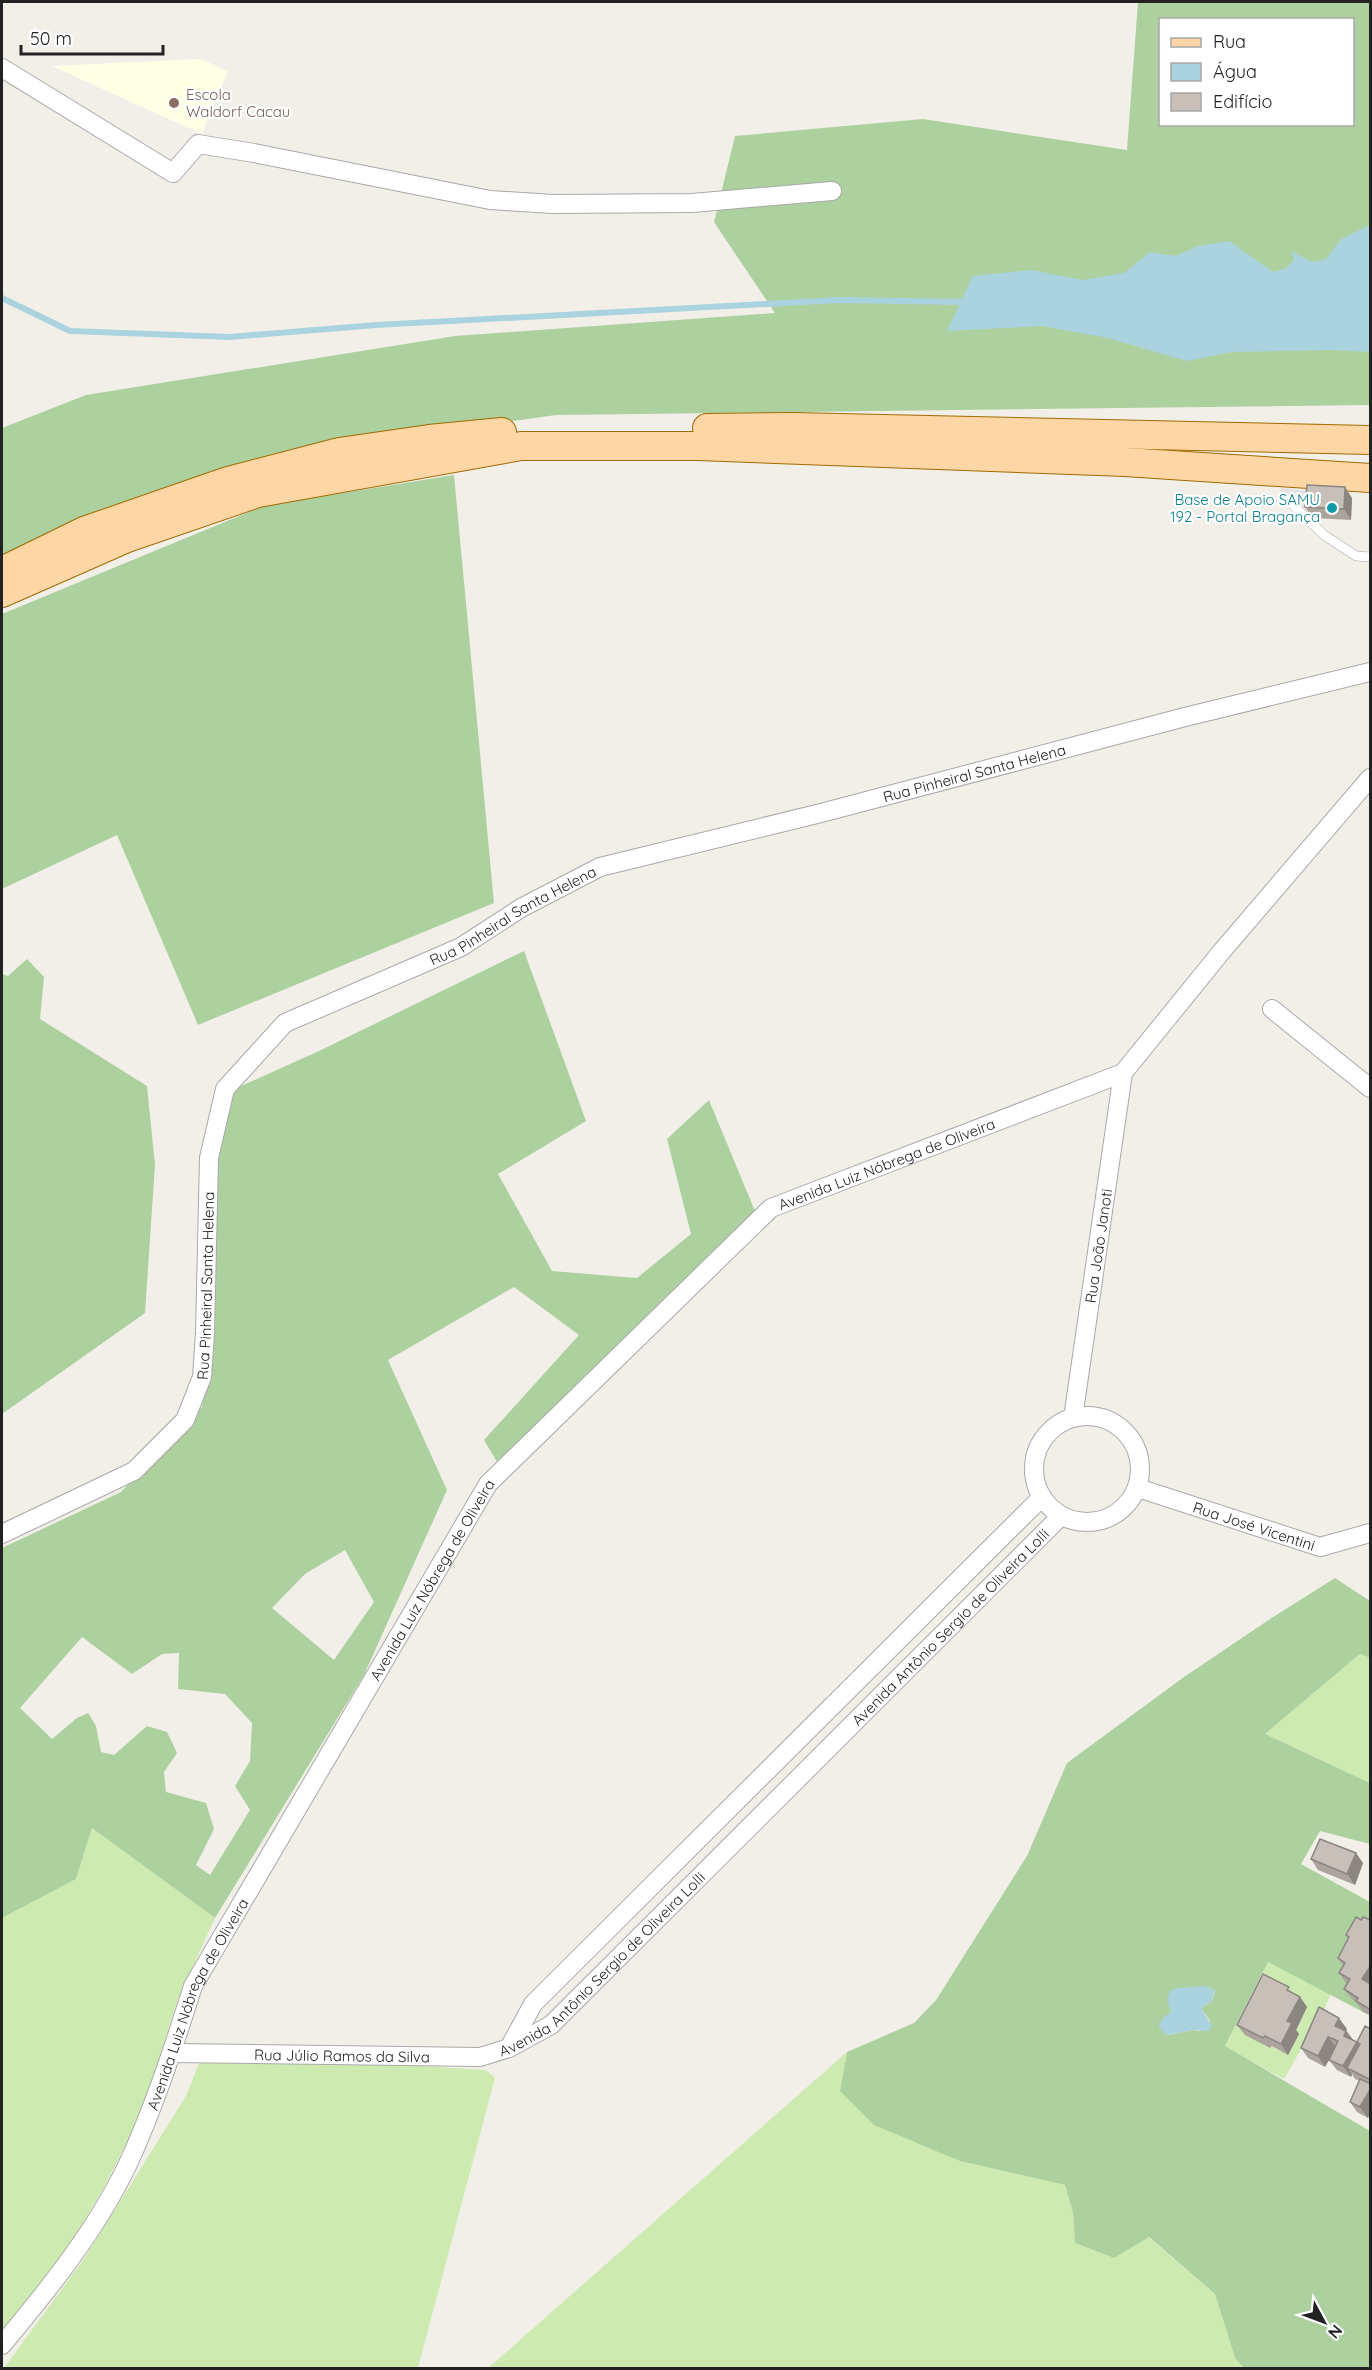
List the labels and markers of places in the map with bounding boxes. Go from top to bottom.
place label: Escola Waldorf Cacau [186,85,290,121]
marker: Escola Waldorf Cacau [167,96,181,110]
place label: Base de Apoio SAMU 192 - Portal Bragança [1170,490,1320,526]
marker: Base de Apoio SAMU 192 - Portal Bragança [1325,501,1339,515]

